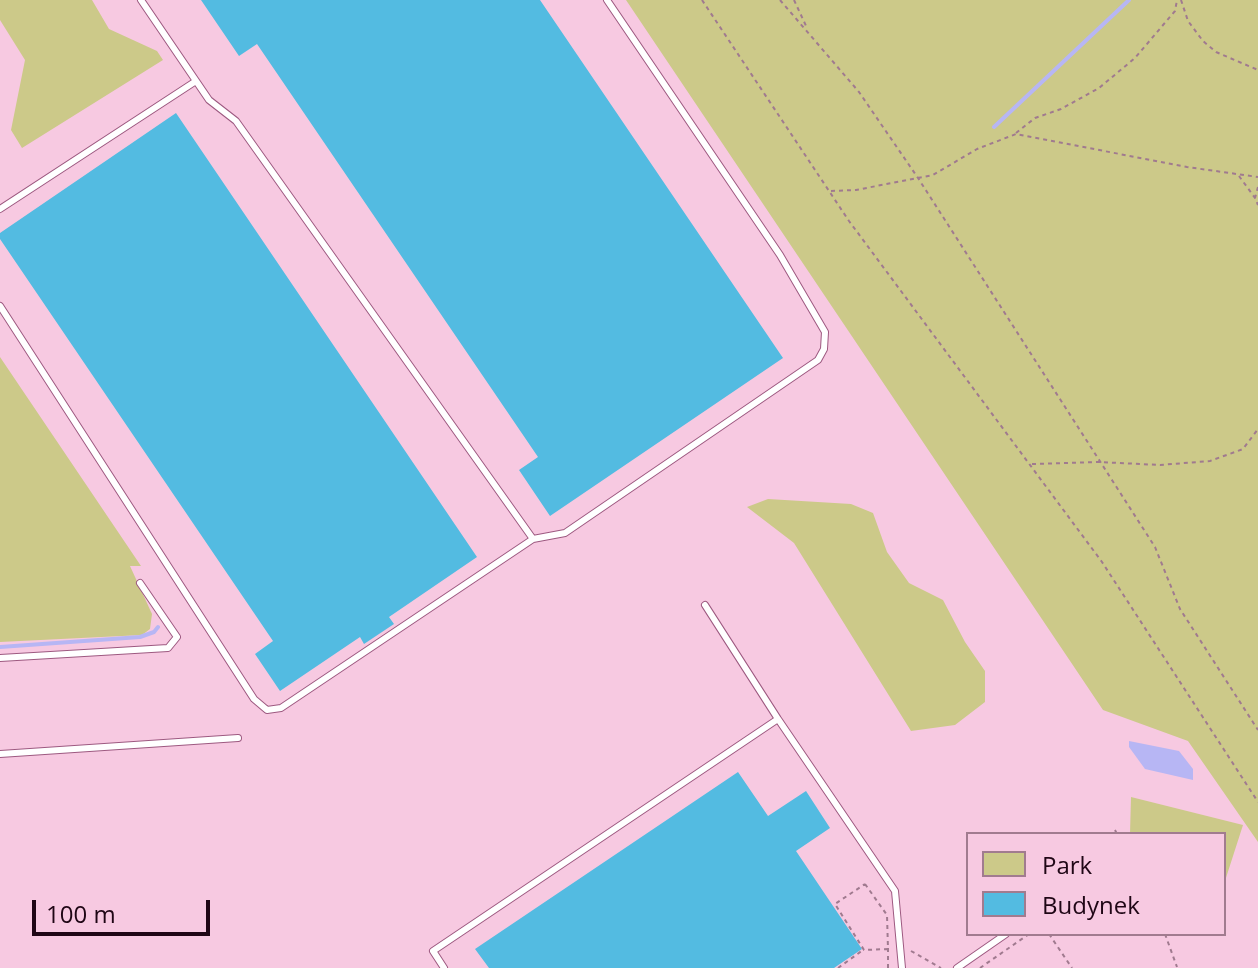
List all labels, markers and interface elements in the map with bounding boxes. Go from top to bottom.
legend [966,832,1226,936]
text: Park [1042,848,1092,881]
scale bar [36,884,214,934]
text: Budynek [1042,888,1140,921]
text: 100 m [46,897,116,930]

